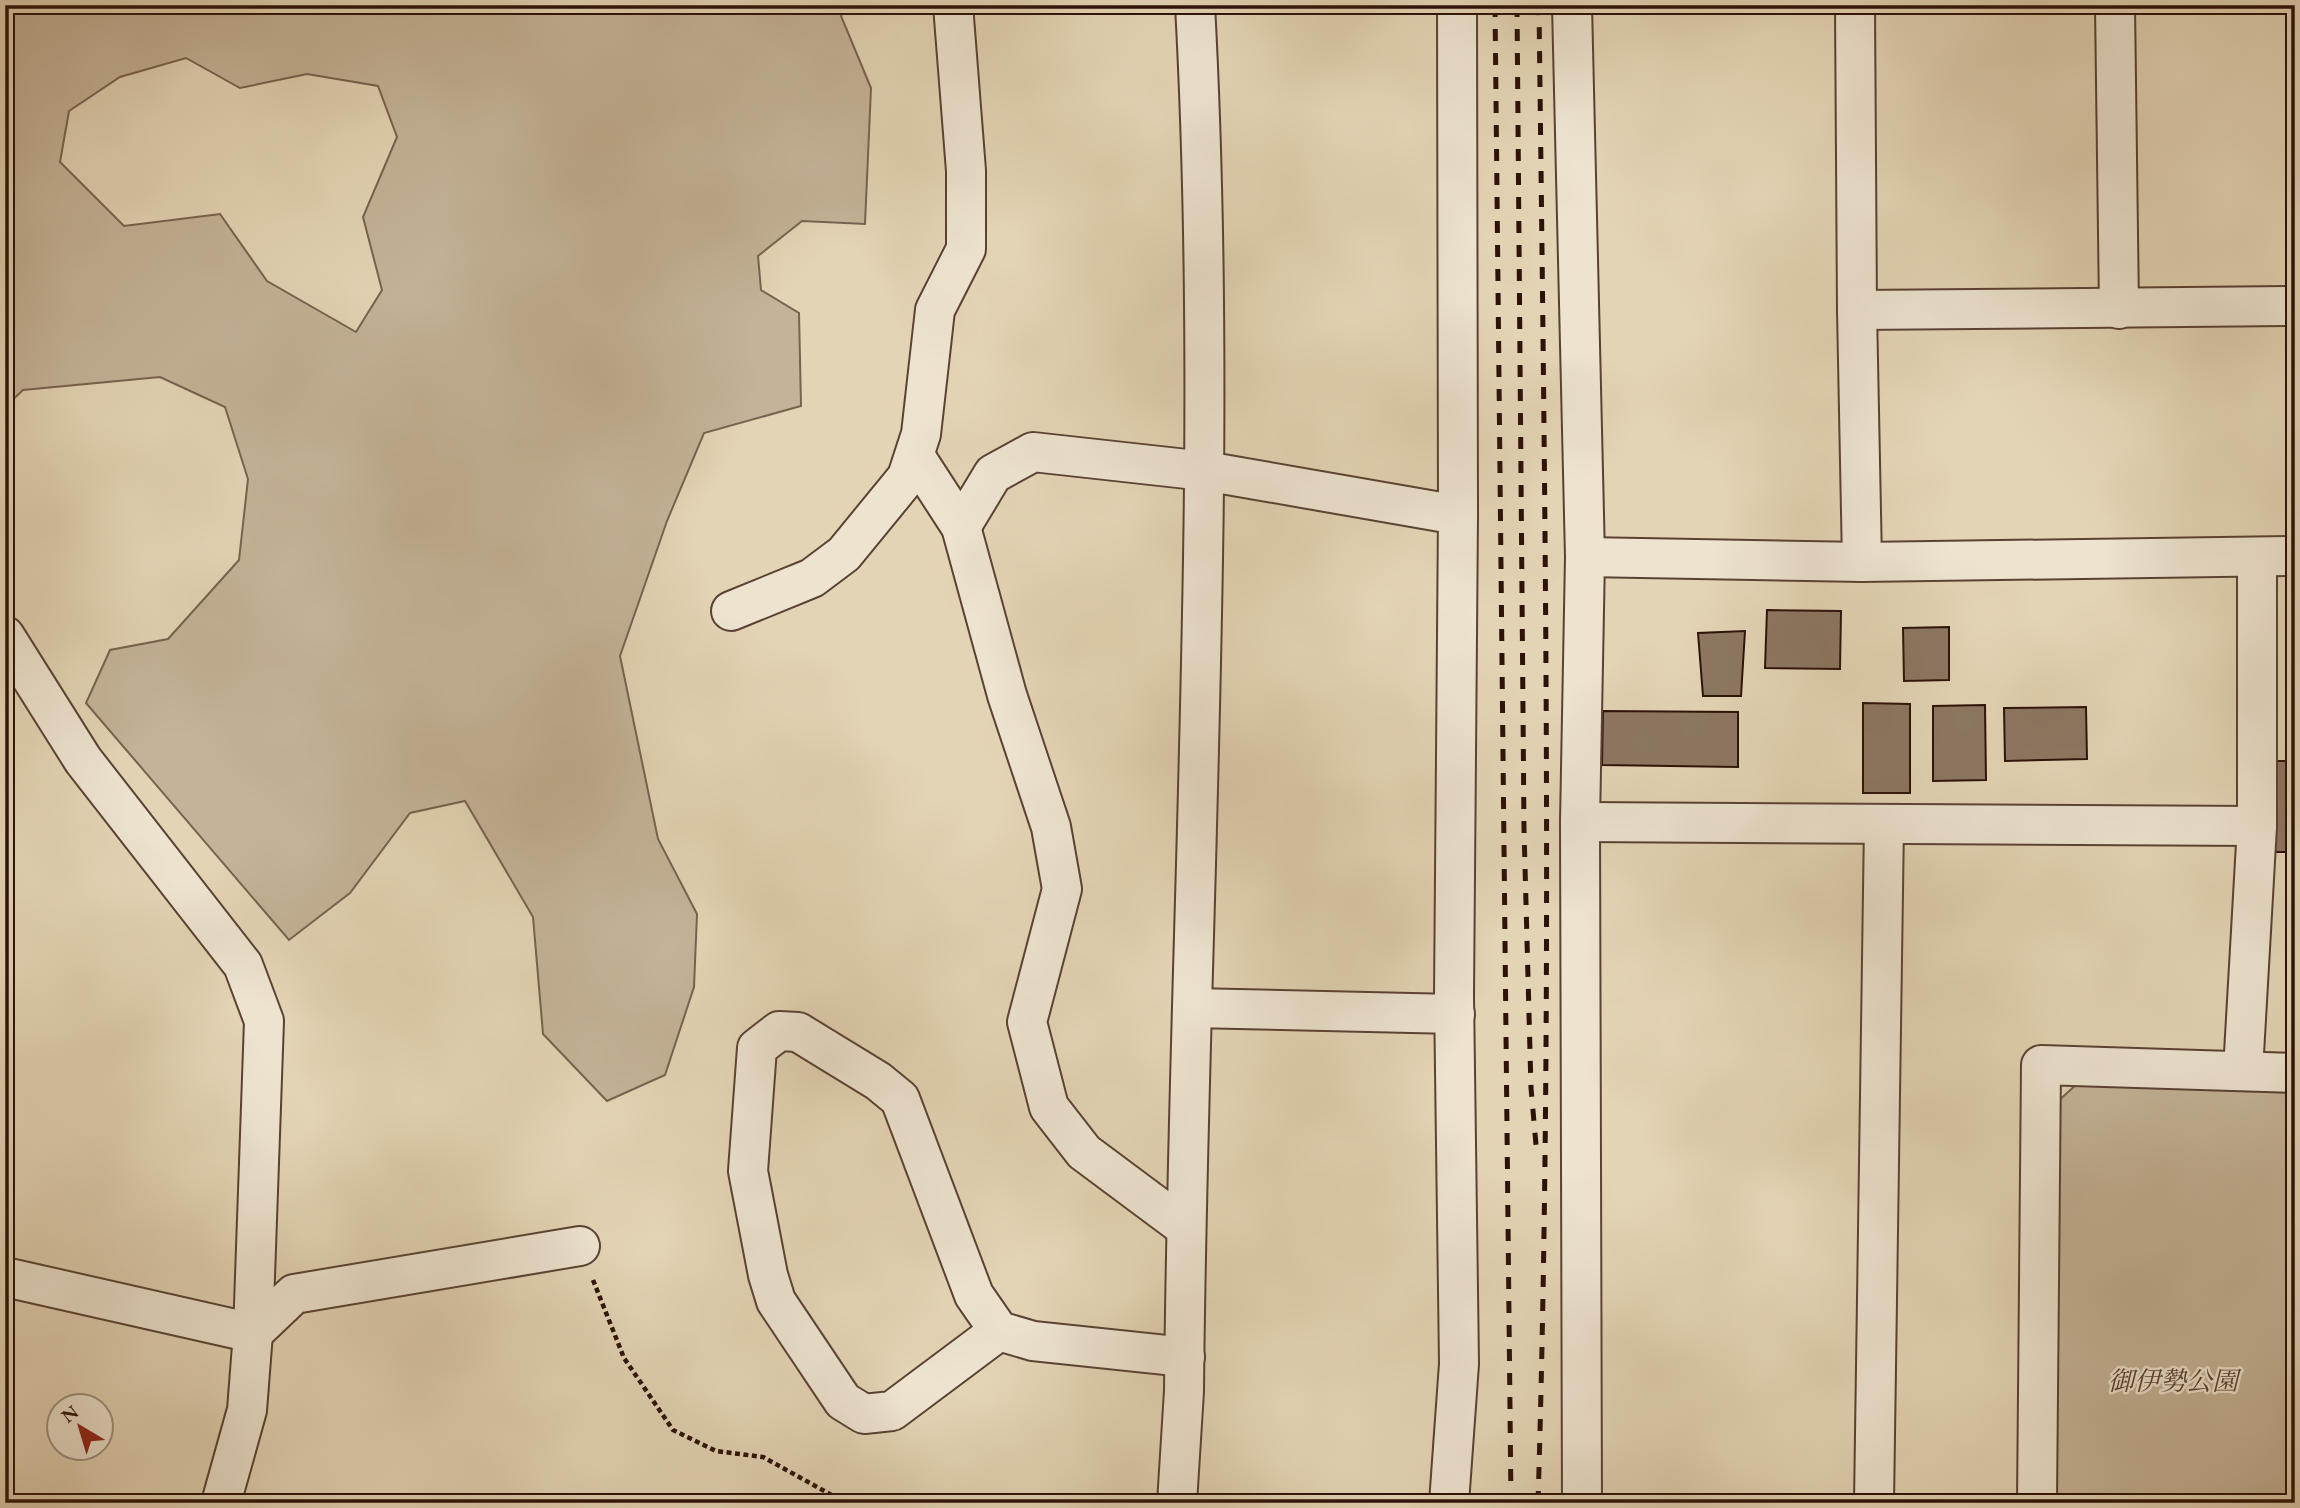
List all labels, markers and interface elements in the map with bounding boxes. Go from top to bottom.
park label: 御伊勢公園 [2108,1364,2242,1398]
north arrow [46,1392,116,1462]
text: N [56,1399,84,1429]

